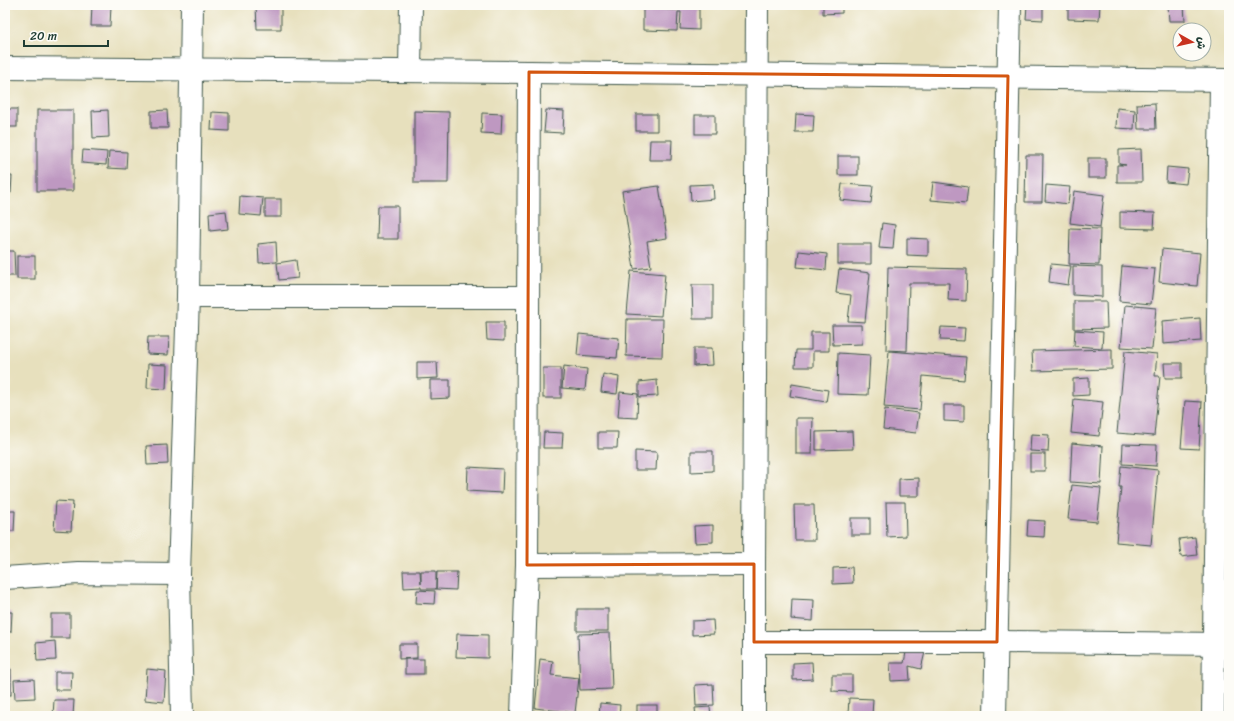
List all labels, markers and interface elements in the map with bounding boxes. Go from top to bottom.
scale bar [24,22,108,48]
north arrow [1172,22,1212,62]
text: 20 m [30,25,57,47]
text: ش [1191,36,1212,51]

